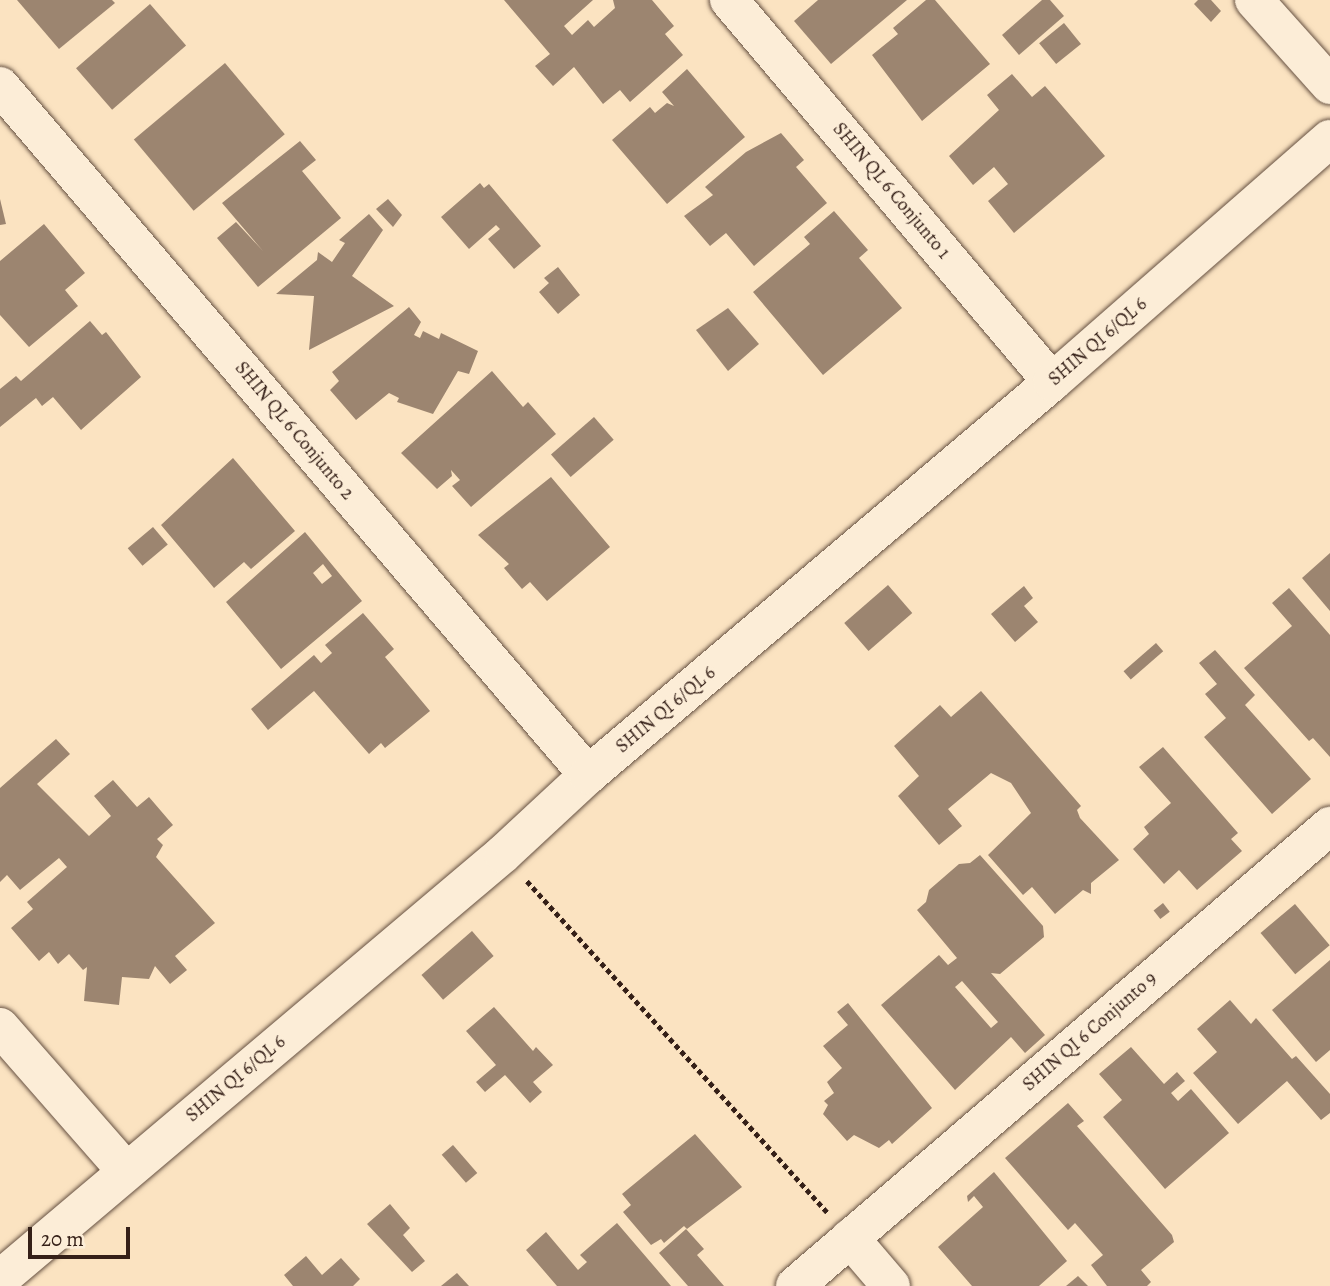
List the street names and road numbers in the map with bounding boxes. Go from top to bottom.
street label: SHIN QL 6 Conjunto 1 [827,118,955,264]
street label: SHIN QI 6/QL 6 [1044,293,1152,391]
street label: SHIN QL 6 Conjunto 2 [230,357,358,505]
street label: SHIN QI 6/QL 6 [612,662,720,758]
street label: SHIN QI 6 Conjunto 9 [1018,968,1162,1096]
street label: SHIN QI 6/QL 6 [182,1031,290,1127]

